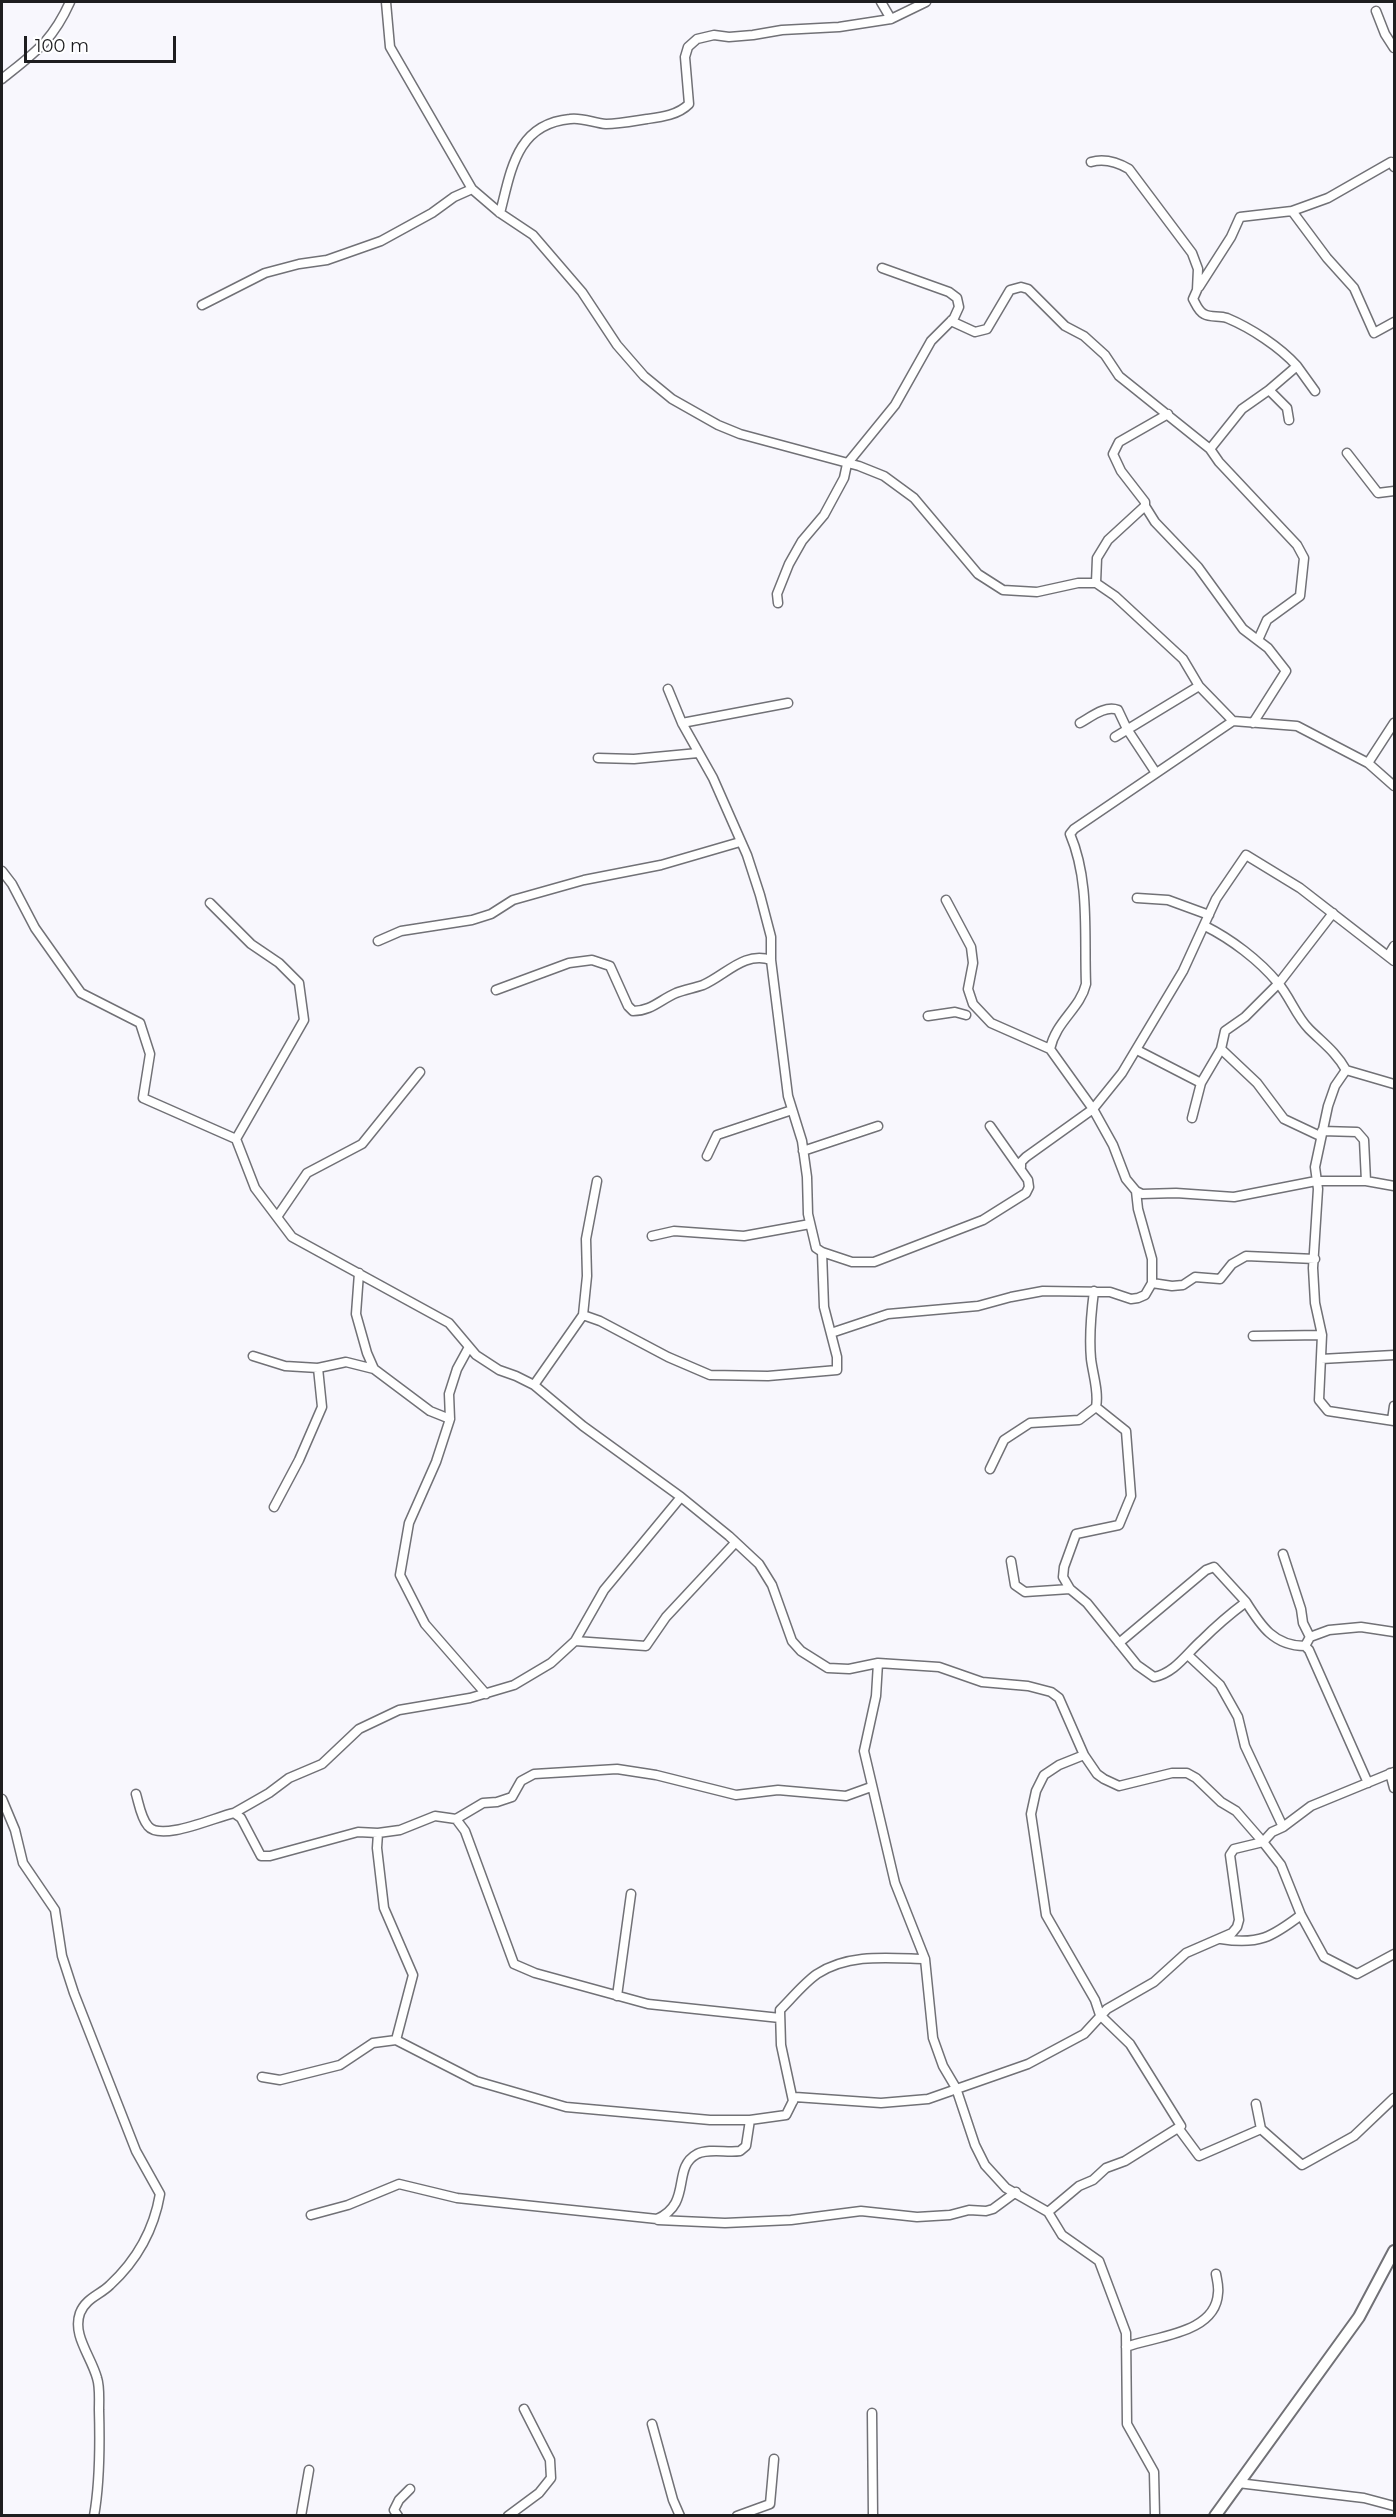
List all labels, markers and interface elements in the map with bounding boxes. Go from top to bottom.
scale bar [27,24,178,62]
text: 100 m [35,35,89,57]

